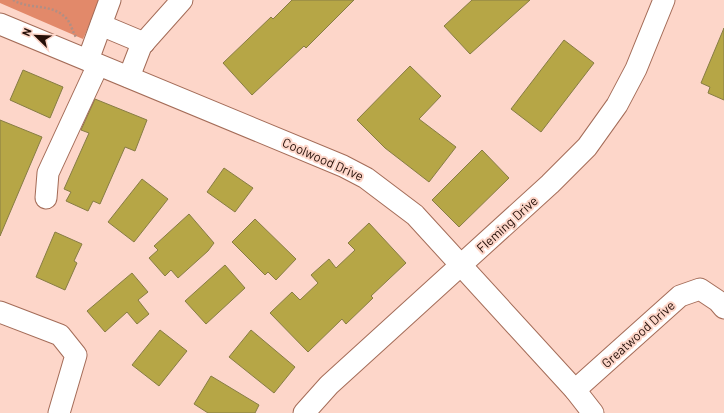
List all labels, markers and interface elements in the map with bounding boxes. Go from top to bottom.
north arrow [16,16,56,56]
text: N [19,26,34,38]
street label: Coolwood Drive [280,134,366,184]
street label: Fleming Drive [473,192,541,256]
street label: Greatwood Drive [598,297,678,371]

